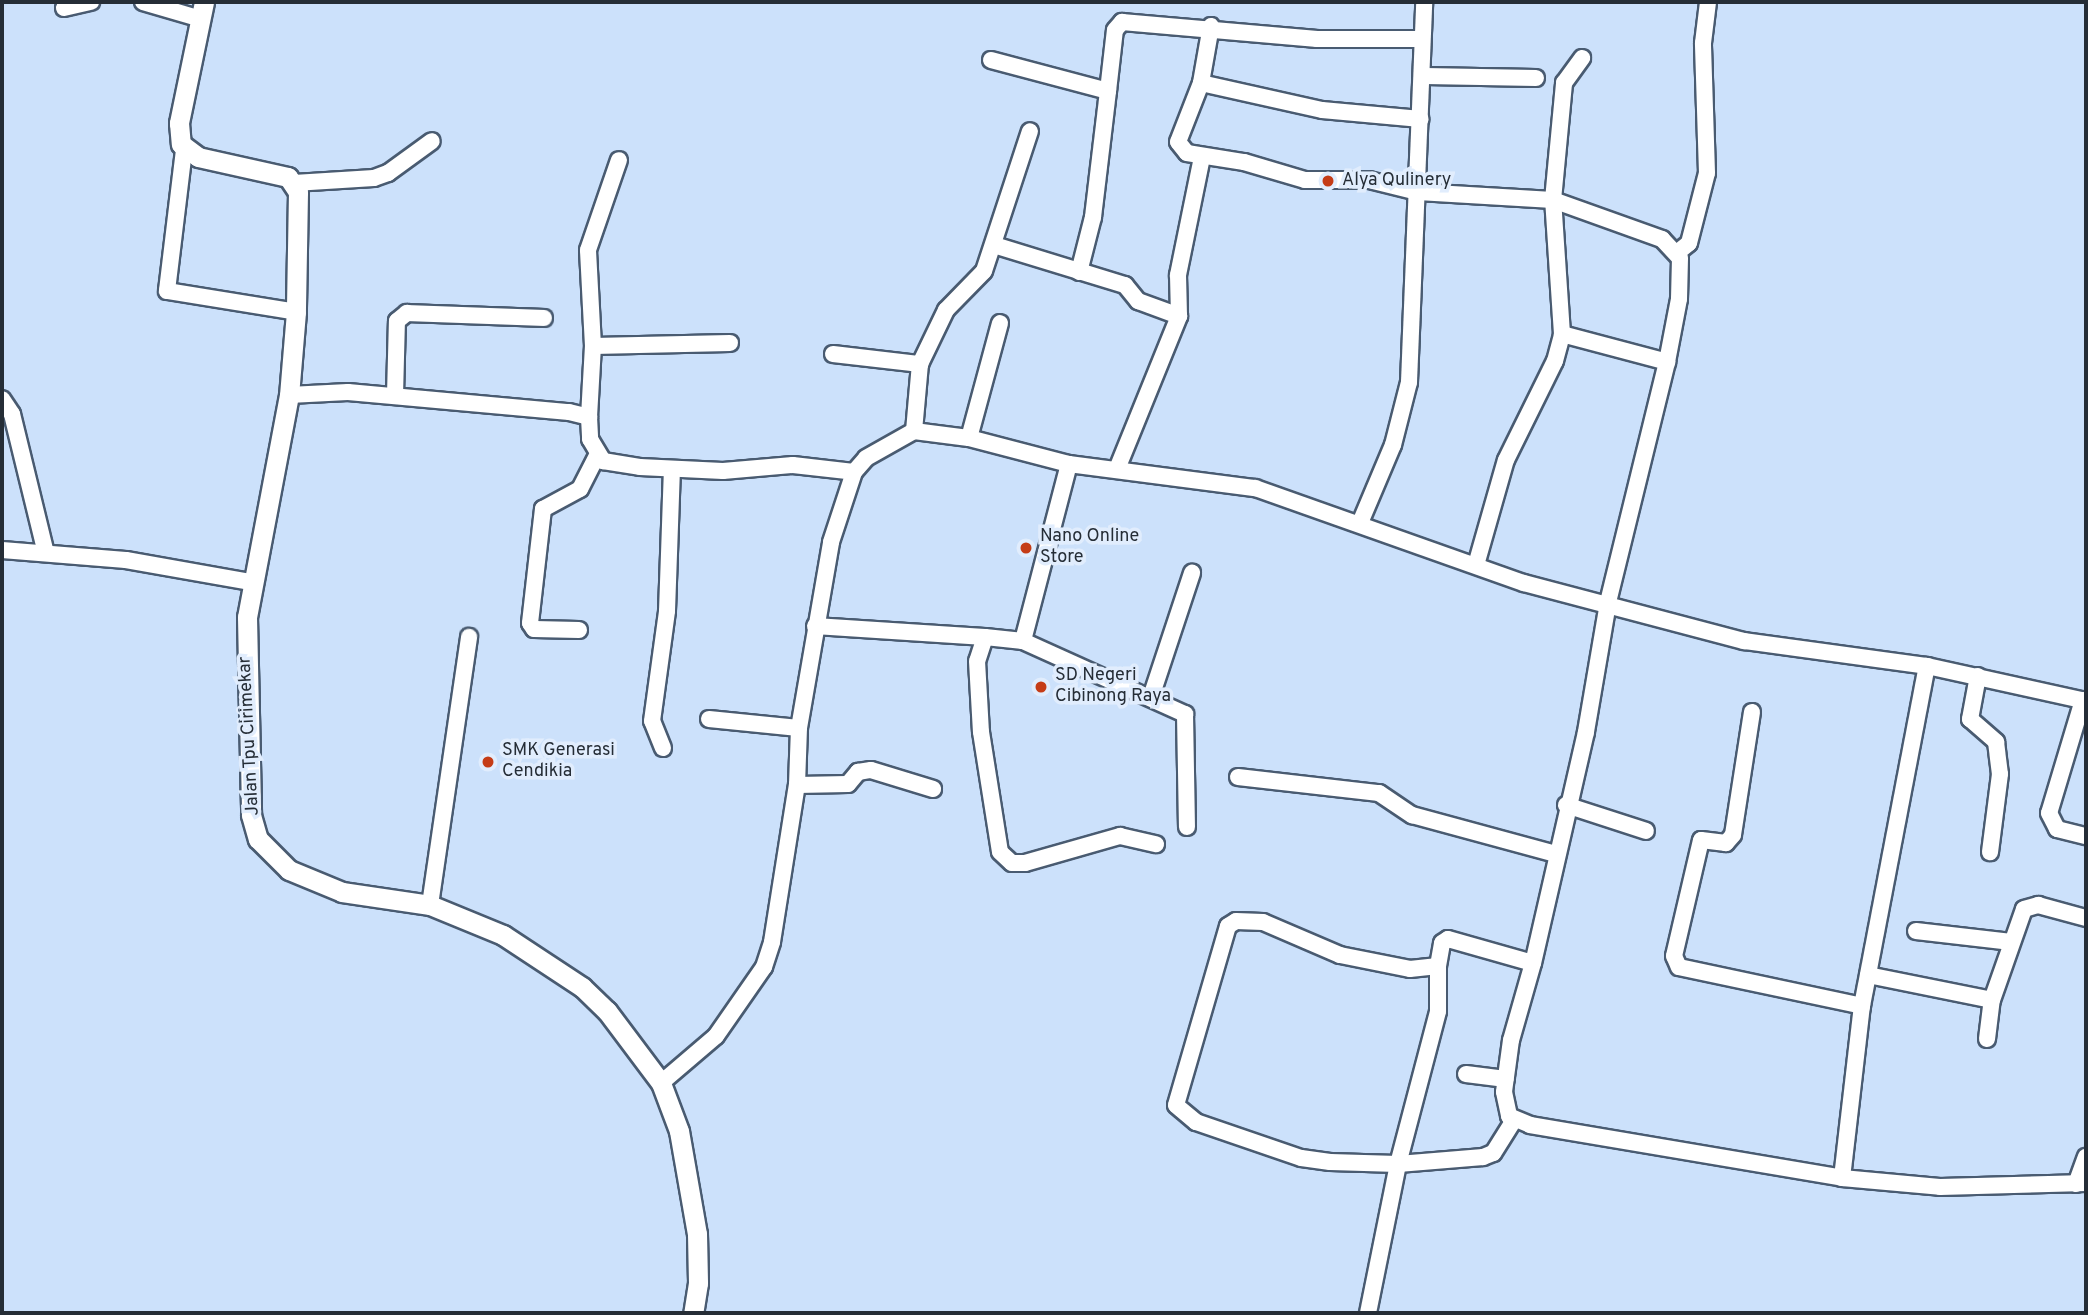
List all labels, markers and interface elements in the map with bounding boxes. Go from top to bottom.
place label: Alya Qulinery [1342,170,1451,192]
marker: Alya Qulinery [1320,173,1336,189]
place label: Nano Online Store [1040,527,1139,570]
marker: Nano Online Store [1018,540,1034,556]
street label: Jalan Tpu Cirimekar [235,655,265,817]
place label: SD Negeri Cibinong Raya [1055,666,1171,708]
marker: SD Negeri Cibinong Raya [1033,679,1049,695]
place label: SMK Generasi Cendikia [502,741,615,784]
marker: SMK Generasi Cendikia [480,754,496,770]

